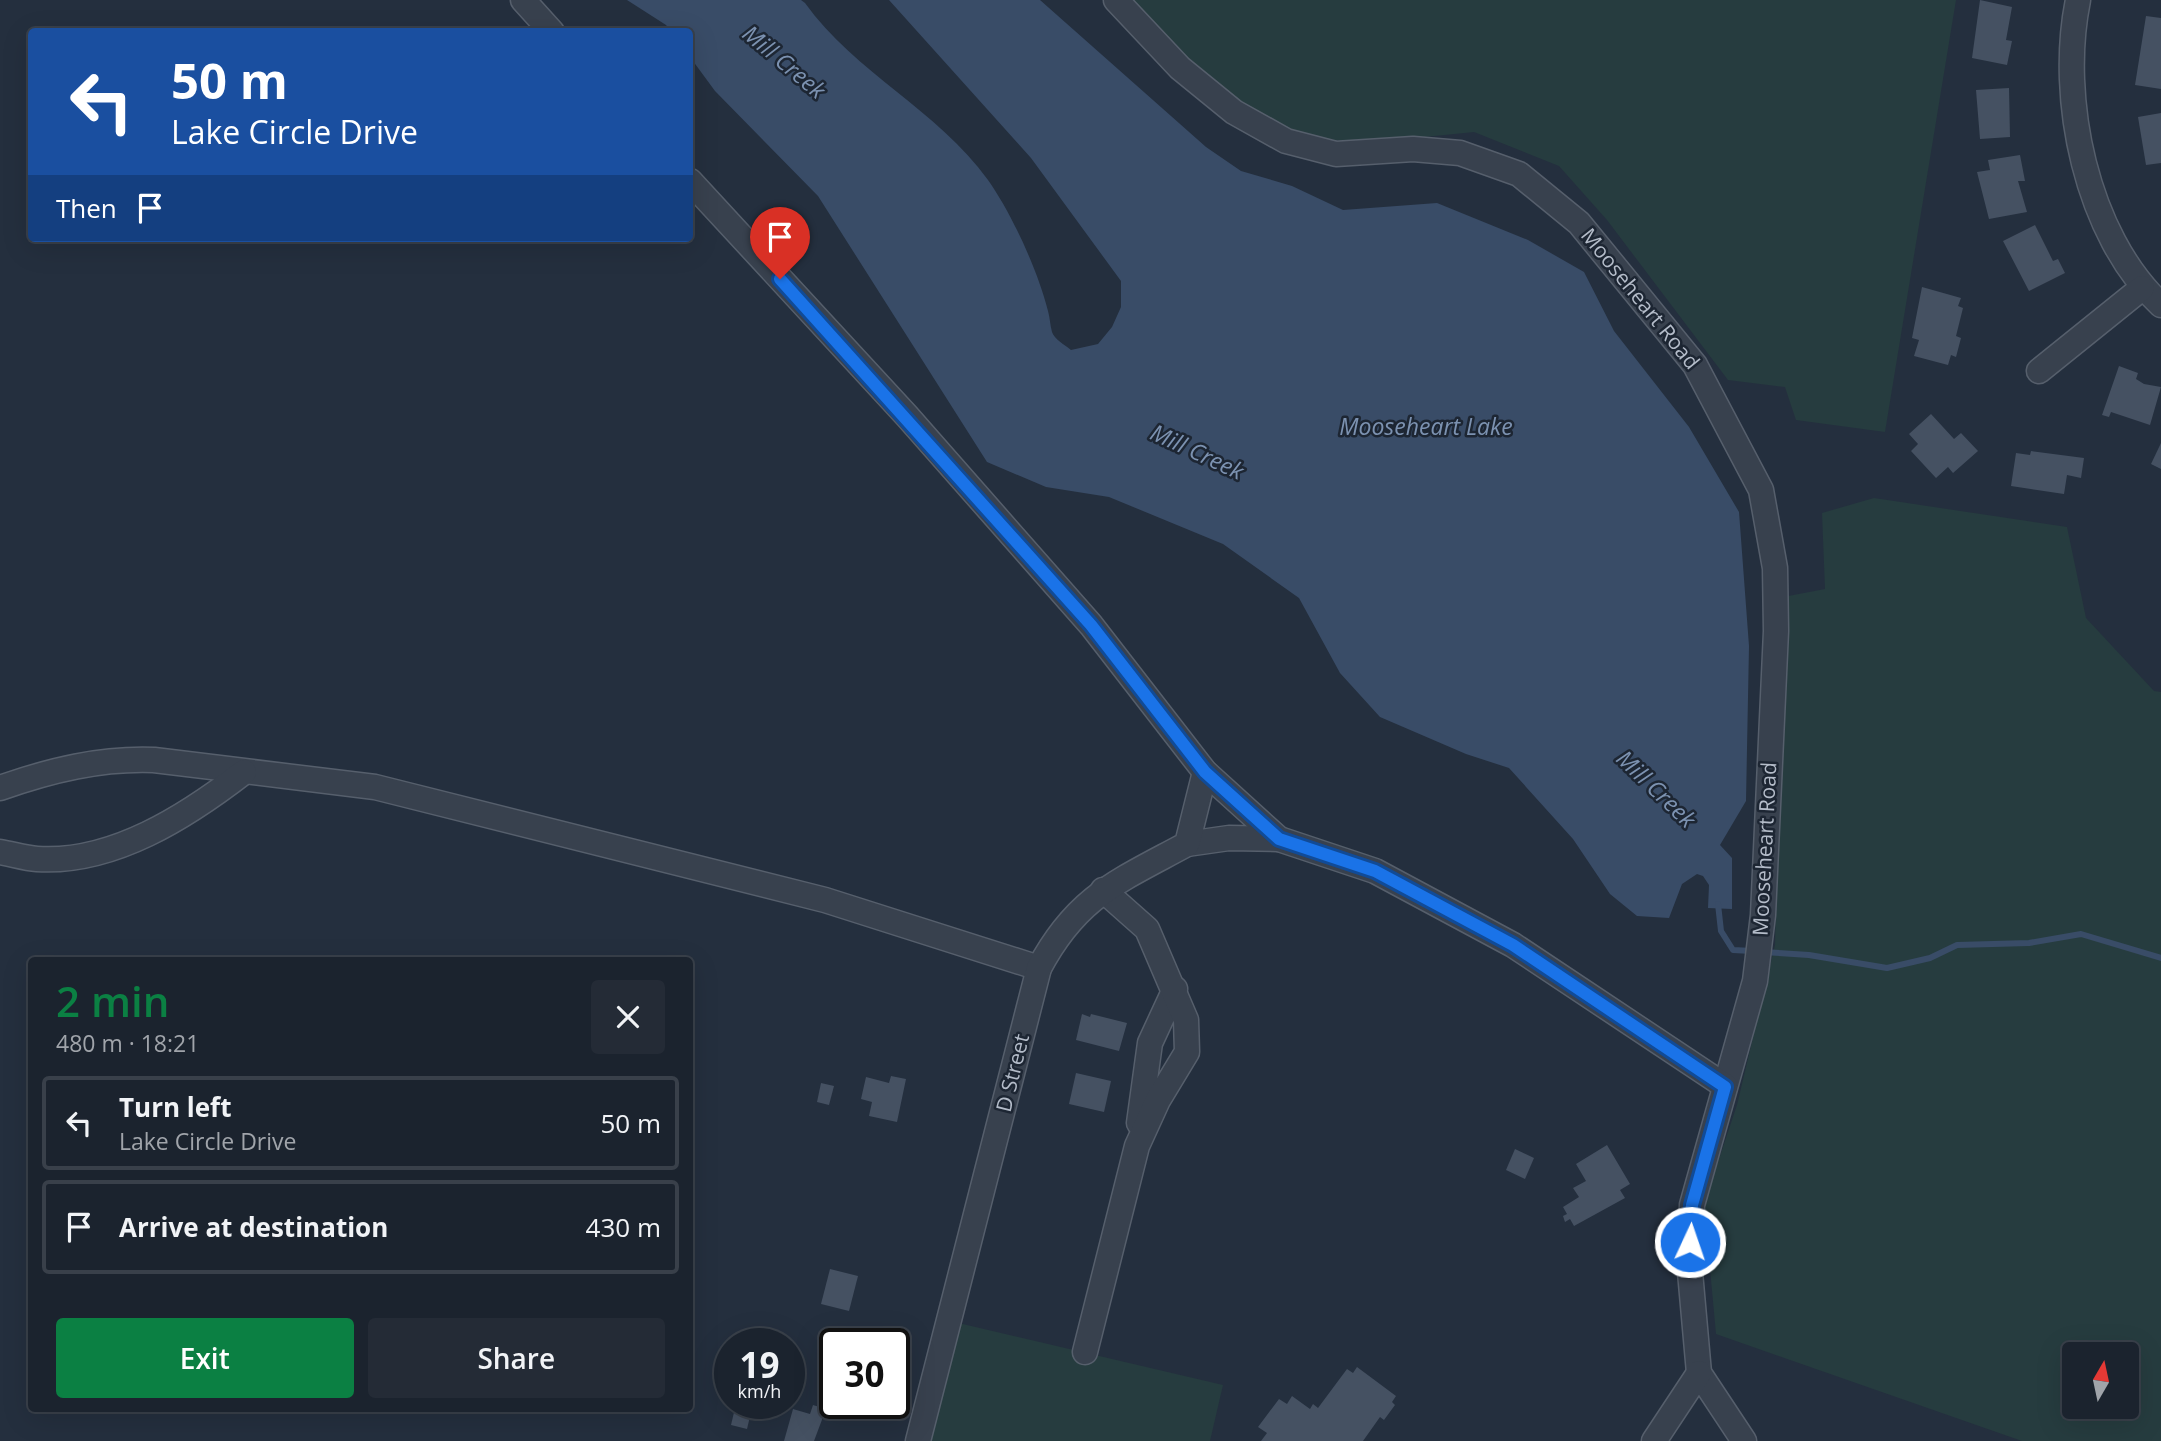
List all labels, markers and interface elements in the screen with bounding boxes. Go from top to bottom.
water label: Mill Creek [736,17,834,106]
text: 50 m [171,47,288,113]
icon: left [56,56,147,147]
text: Lake Circle Drive [171,110,418,153]
icon: arrive [131,189,169,227]
text: Then [56,190,117,226]
pin [750,207,810,279]
icon: arrive [761,218,799,256]
street label: Mooseheart Road [1575,222,1706,375]
water label: Mooseheart Lake [1339,410,1513,442]
water label: Mill Creek [1146,416,1250,487]
water label: Mill Creek [1610,742,1704,835]
street label: Mooseheart Road [1745,761,1783,937]
text: 2 min [56,972,169,1029]
button: close [591,980,665,1054]
text: 480 m · 18:21 [56,1027,199,1059]
street label: D Street [989,1031,1035,1115]
text: Turn left [119,1089,231,1125]
icon: left [60,1104,98,1142]
text: 50 m [600,1105,661,1141]
text: Lake Circle Drive [119,1125,296,1157]
position arrow [1653,1205,1727,1279]
icon: arrive [60,1208,98,1246]
text: Arrive at destination [119,1209,388,1245]
text: 430 m [586,1209,661,1245]
button: Exit [56,1318,354,1398]
button: Share [368,1318,665,1398]
speed limit sign: 30 [819,1328,910,1419]
text: 19 [739,1341,780,1388]
north arrow [2062,1342,2138,1419]
map controls [2062,1342,2139,1419]
text: km/h [738,1379,781,1403]

